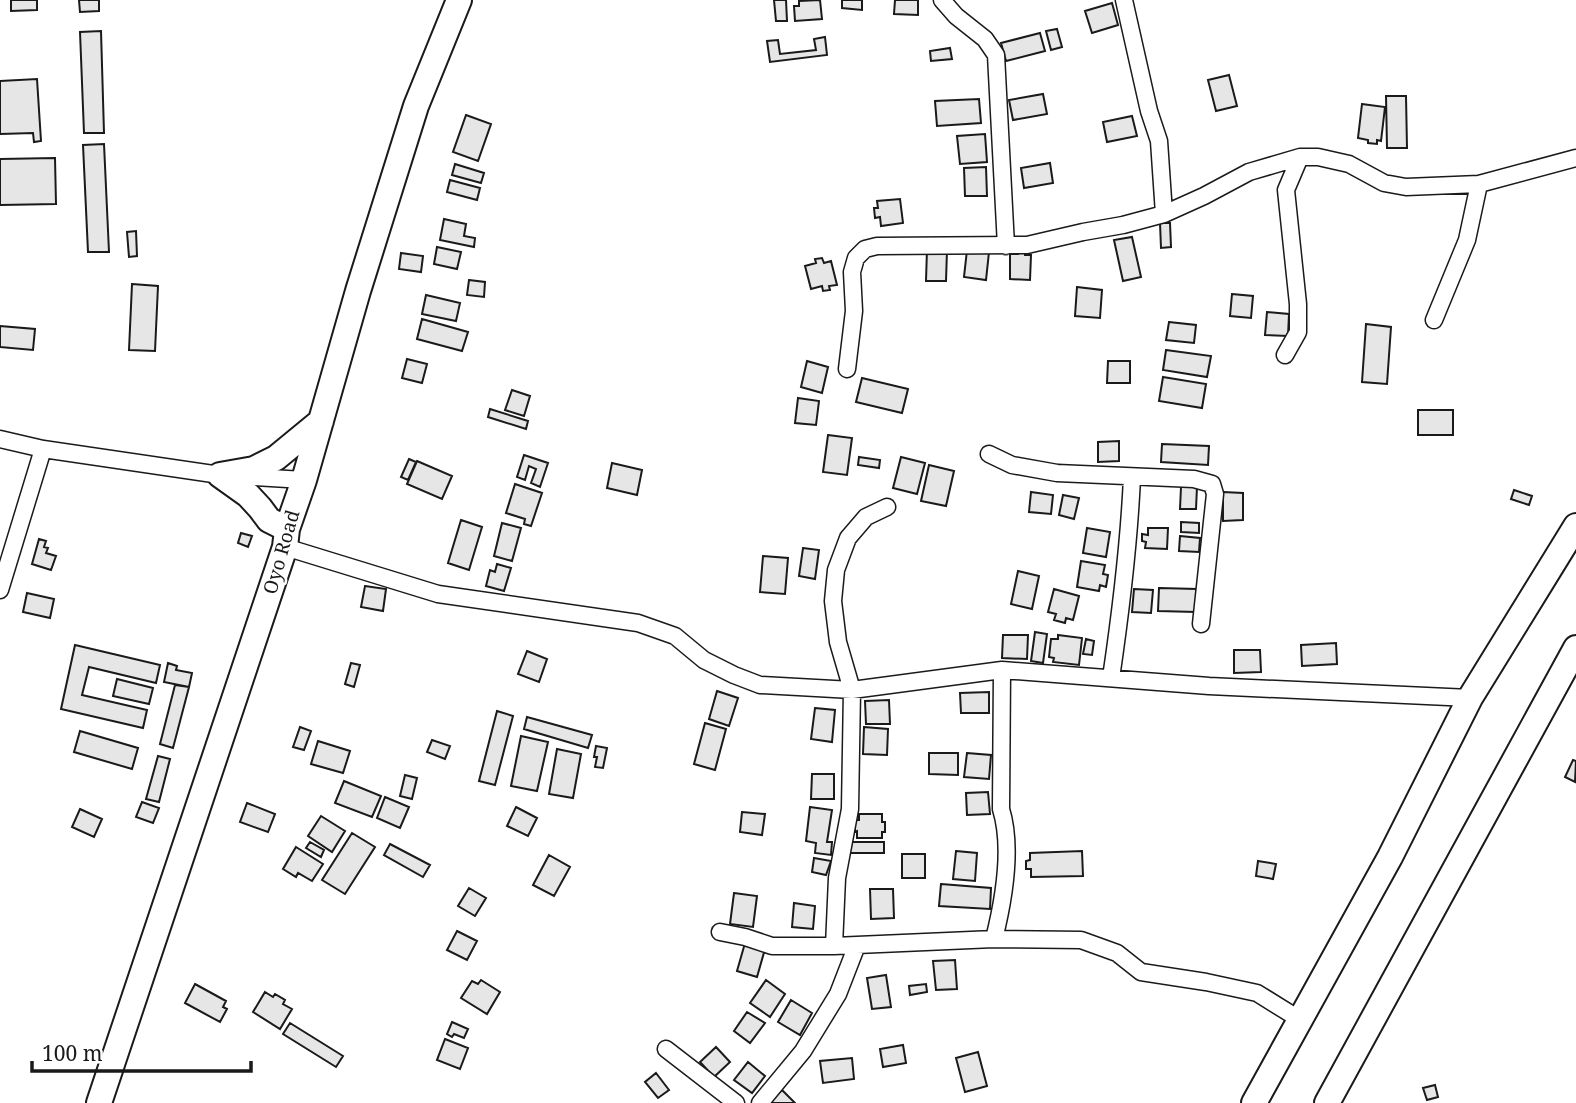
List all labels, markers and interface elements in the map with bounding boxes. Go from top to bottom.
street label: Oyo Road [257,507,306,597]
scale bar [32,1030,250,1074]
text: 100 m [42,1039,103,1067]

